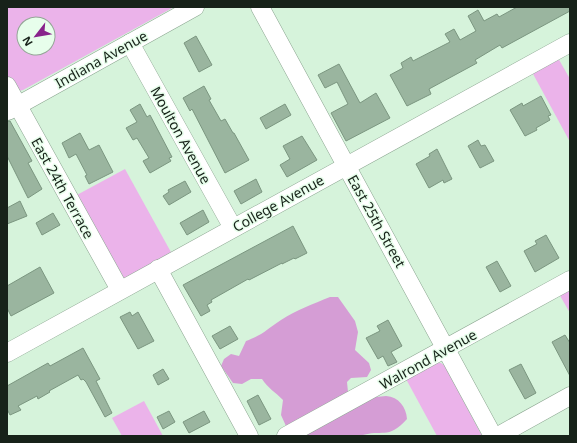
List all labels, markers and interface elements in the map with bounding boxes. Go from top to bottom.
north arrow [16,16,56,56]
street label: Indiana Avenue [51,26,151,92]
text: N [18,34,36,49]
street label: Moulton Avenue [146,83,216,187]
street label: East 24th Terrace [27,134,99,242]
street label: College Avenue [229,170,327,236]
street label: East 25th Street [344,171,410,271]
street label: Walrond Avenue [376,324,480,394]

